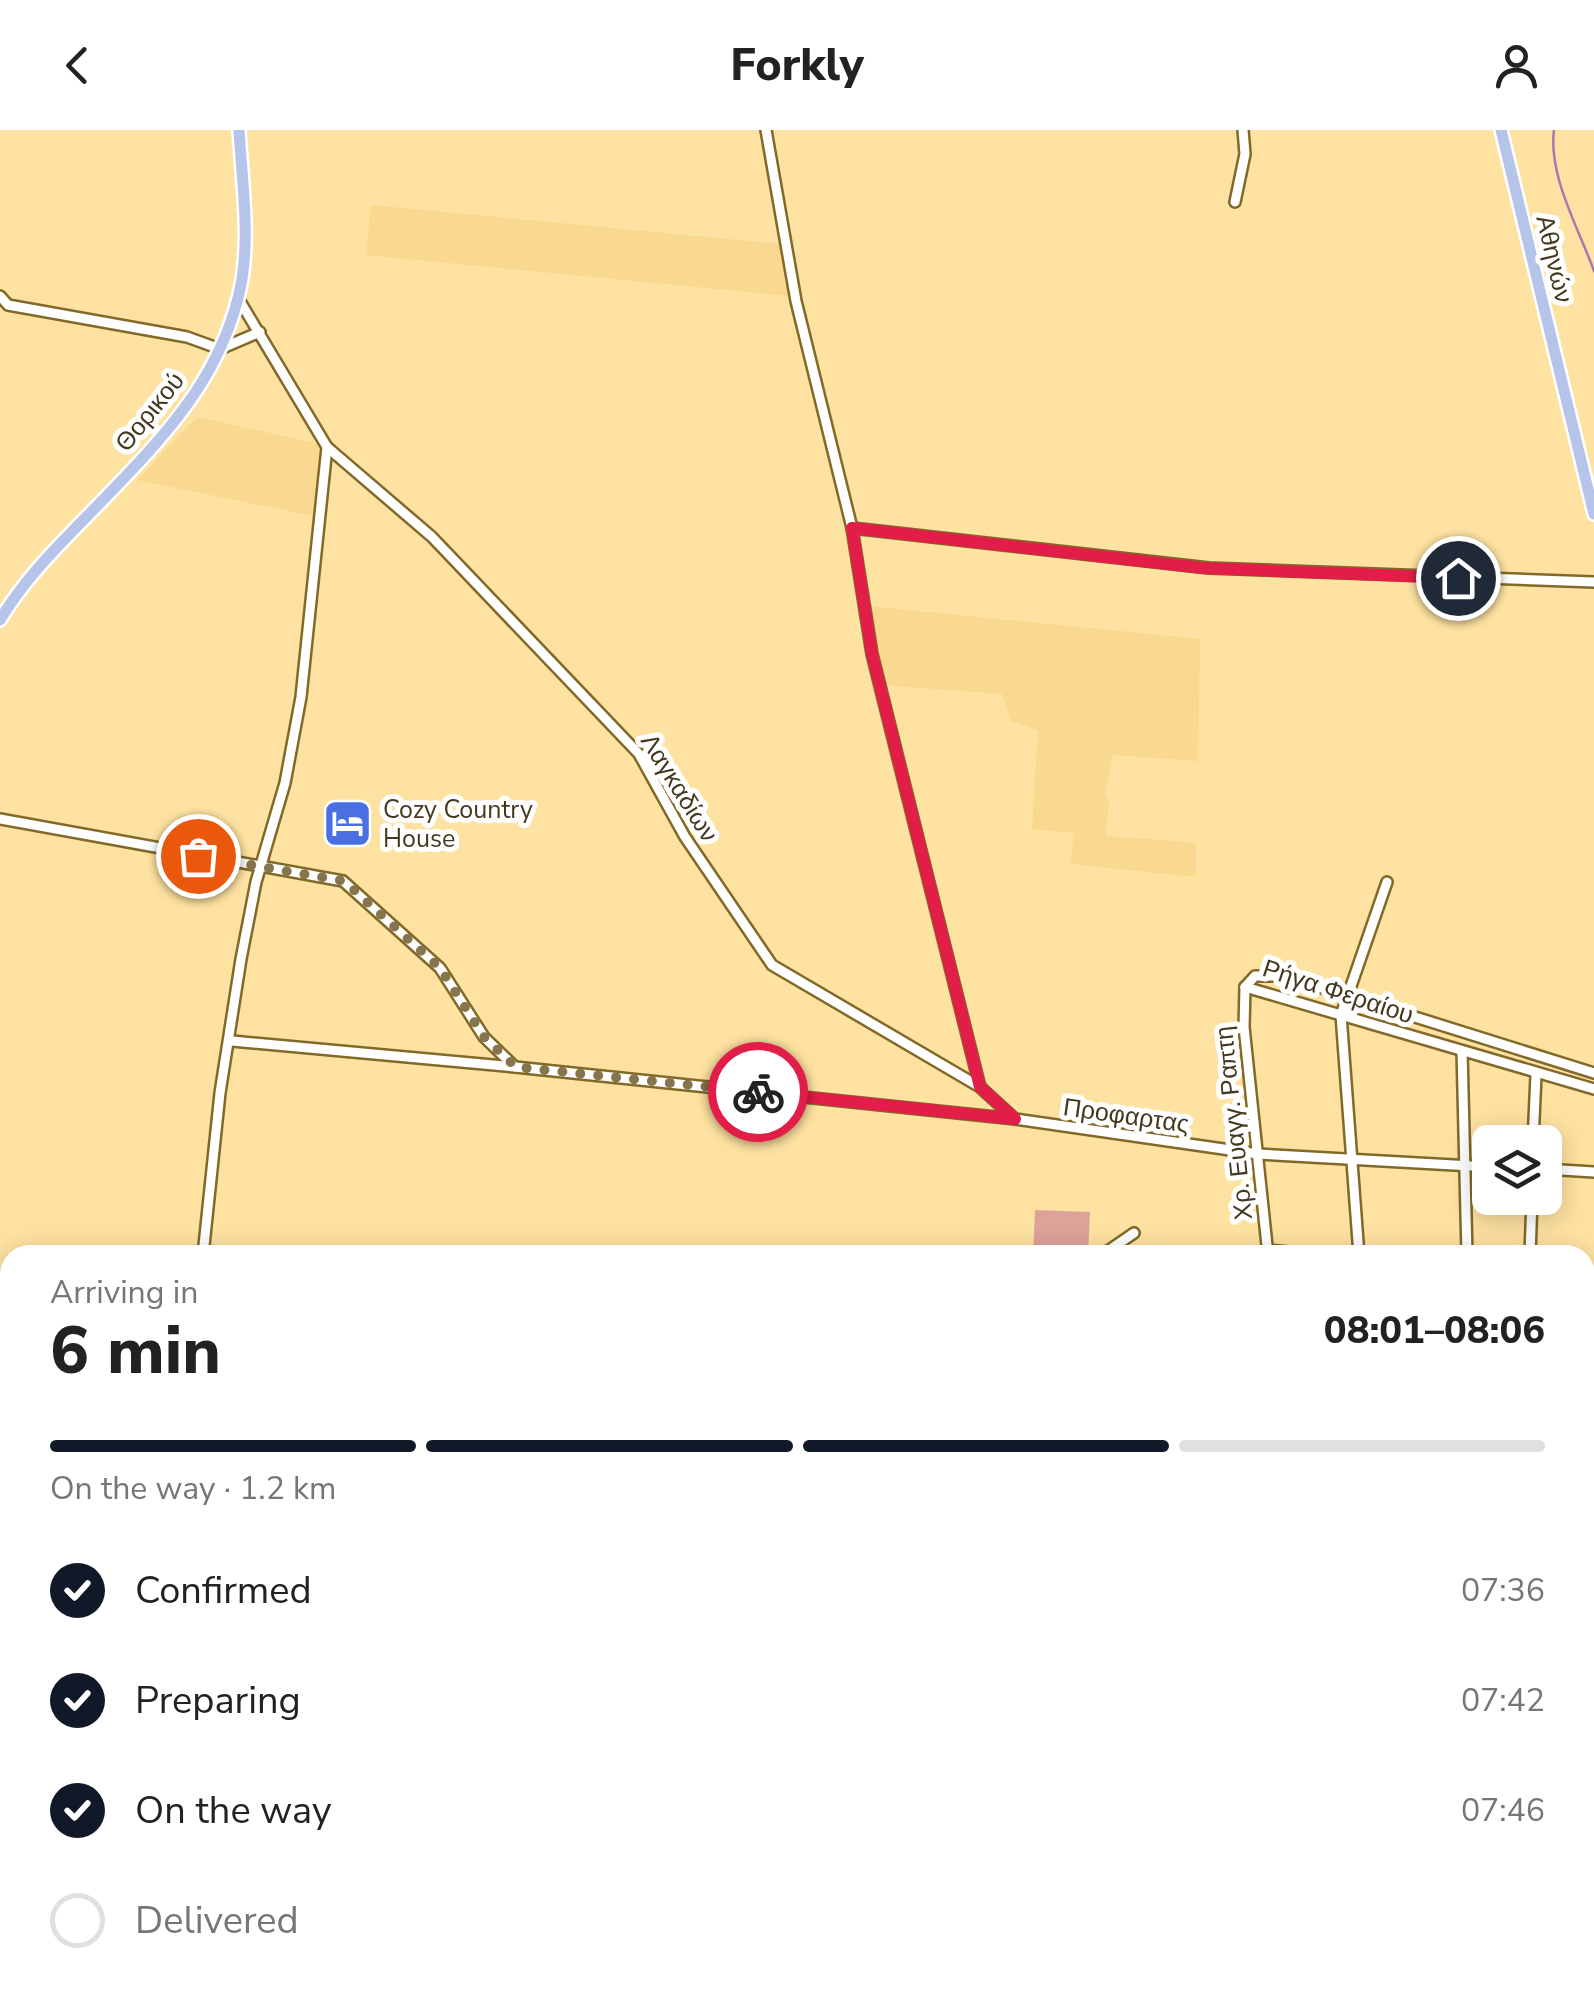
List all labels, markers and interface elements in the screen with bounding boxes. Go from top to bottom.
text: Forkly [730,35,864,96]
icon: back [50,38,105,93]
icon: person [1489,38,1544,93]
street label: Αθηνών [1527,212,1581,306]
street label: Θορικού [108,365,192,459]
pin [1416,536,1501,621]
icon: home [1431,551,1486,606]
street label: Λαγκαδίων [632,727,726,849]
place label: Cozy Country House [383,793,533,856]
hotel icon: Cozy Country House [322,798,374,850]
pin [156,814,241,899]
icon: bag [171,829,226,884]
street label: Ρήγα Φεραίου [1258,952,1418,1032]
street label: Χρ. Ευαγγ. Ραπτη [1207,1024,1261,1222]
courier [708,1042,808,1142]
icon: bike [731,1065,786,1120]
street label: Προφαρτας [1061,1090,1191,1142]
map controls [1472,1125,1562,1215]
button: layers [1472,1125,1562,1215]
text: Arriving in [50,1271,198,1314]
text: 08:01–08:06 [1324,1305,1545,1356]
text: 6 min [50,1307,221,1396]
text: On the way · 1.2 km [50,1467,336,1510]
icon: check [50,1563,105,1618]
text: Confirmed [135,1565,312,1616]
text: 07:36 [1461,1569,1545,1612]
icon: check [50,1673,105,1728]
text: Preparing [135,1675,301,1726]
text: 07:42 [1461,1679,1545,1722]
icon: check [50,1783,105,1838]
text: On the way [135,1785,331,1836]
text: 07:46 [1461,1789,1545,1832]
text: Delivered [135,1895,299,1946]

